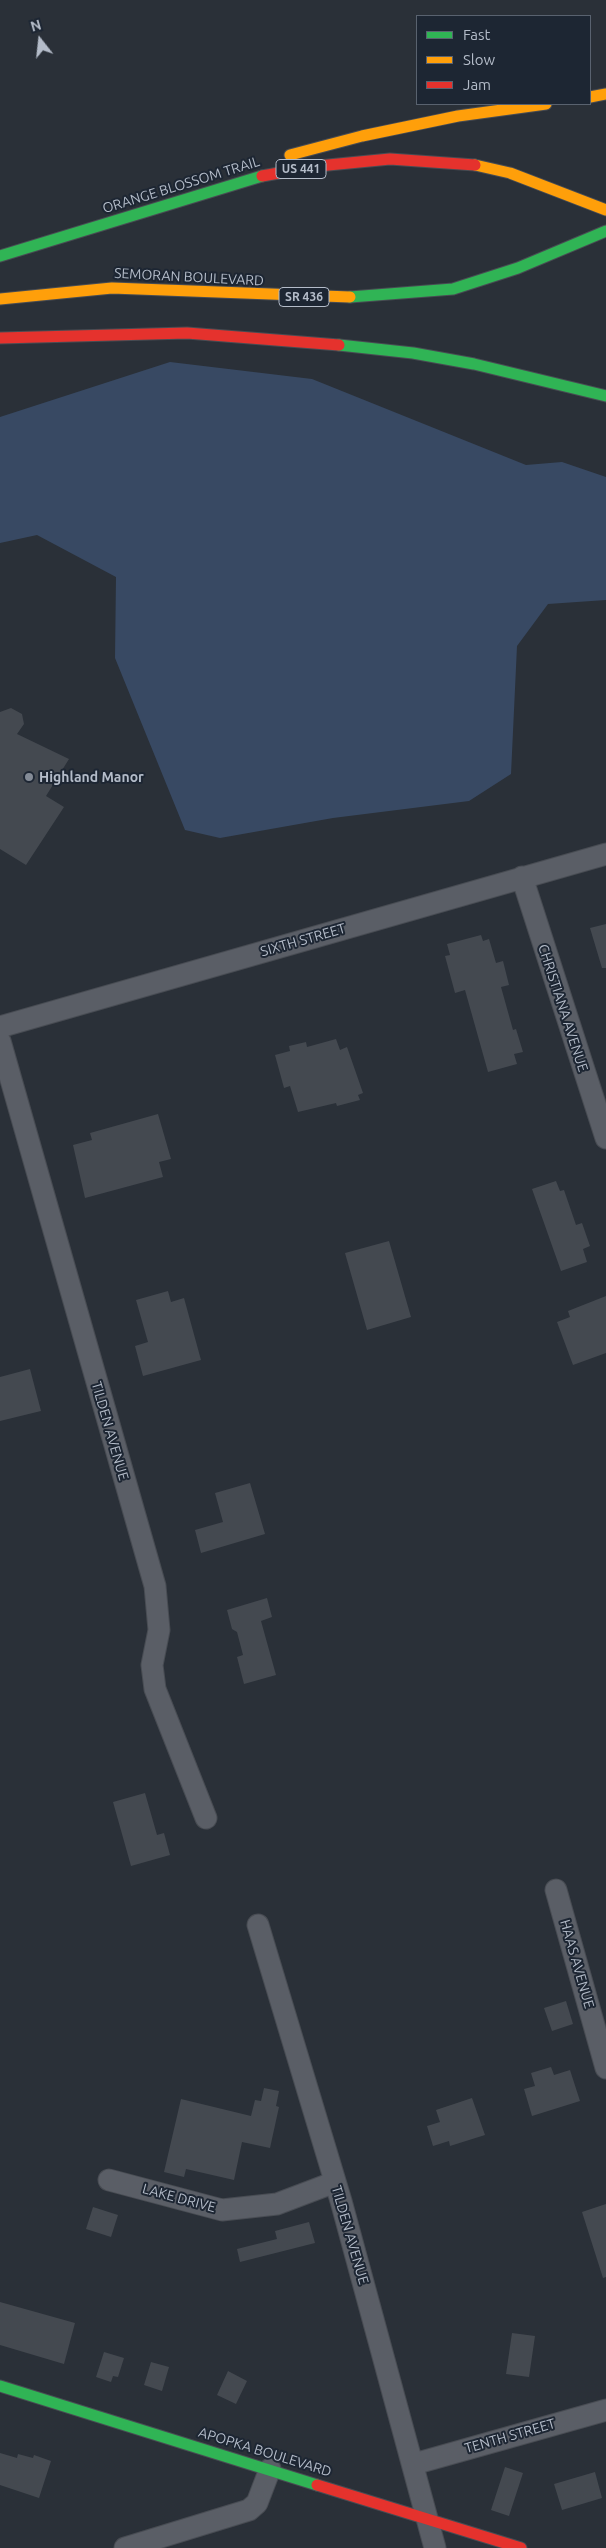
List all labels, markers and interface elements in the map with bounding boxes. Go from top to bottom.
north arrow [15,15,65,65]
legend [416,15,591,105]
text: N [29,16,43,35]
text: Fast [463,26,490,43]
text: Slow [463,51,495,68]
text: Jam [463,76,491,93]
street label: ORANGE BLOSSOM TRAIL [100,153,262,217]
road number: US 441 [276,160,326,178]
street label: SEMORAN BOULEVARD [114,265,264,289]
road number: SR 436 [279,288,329,306]
place label: Highland Manor [39,769,144,785]
marker: Highland Manor [23,771,35,783]
street label: SIXTH STREET [258,920,348,960]
street label: CHRISTIANA AVENUE [534,942,592,1074]
street label: TILDEN AVENUE [88,1380,132,1482]
street label: HAAS AVENUE [556,1918,598,2010]
street label: LAKE DRIVE [141,2180,217,2216]
street label: TILDEN AVENUE [328,2184,372,2286]
street label: TENTH STREET [463,2415,557,2457]
street label: APOPKA BOULEVARD [196,2424,334,2480]

